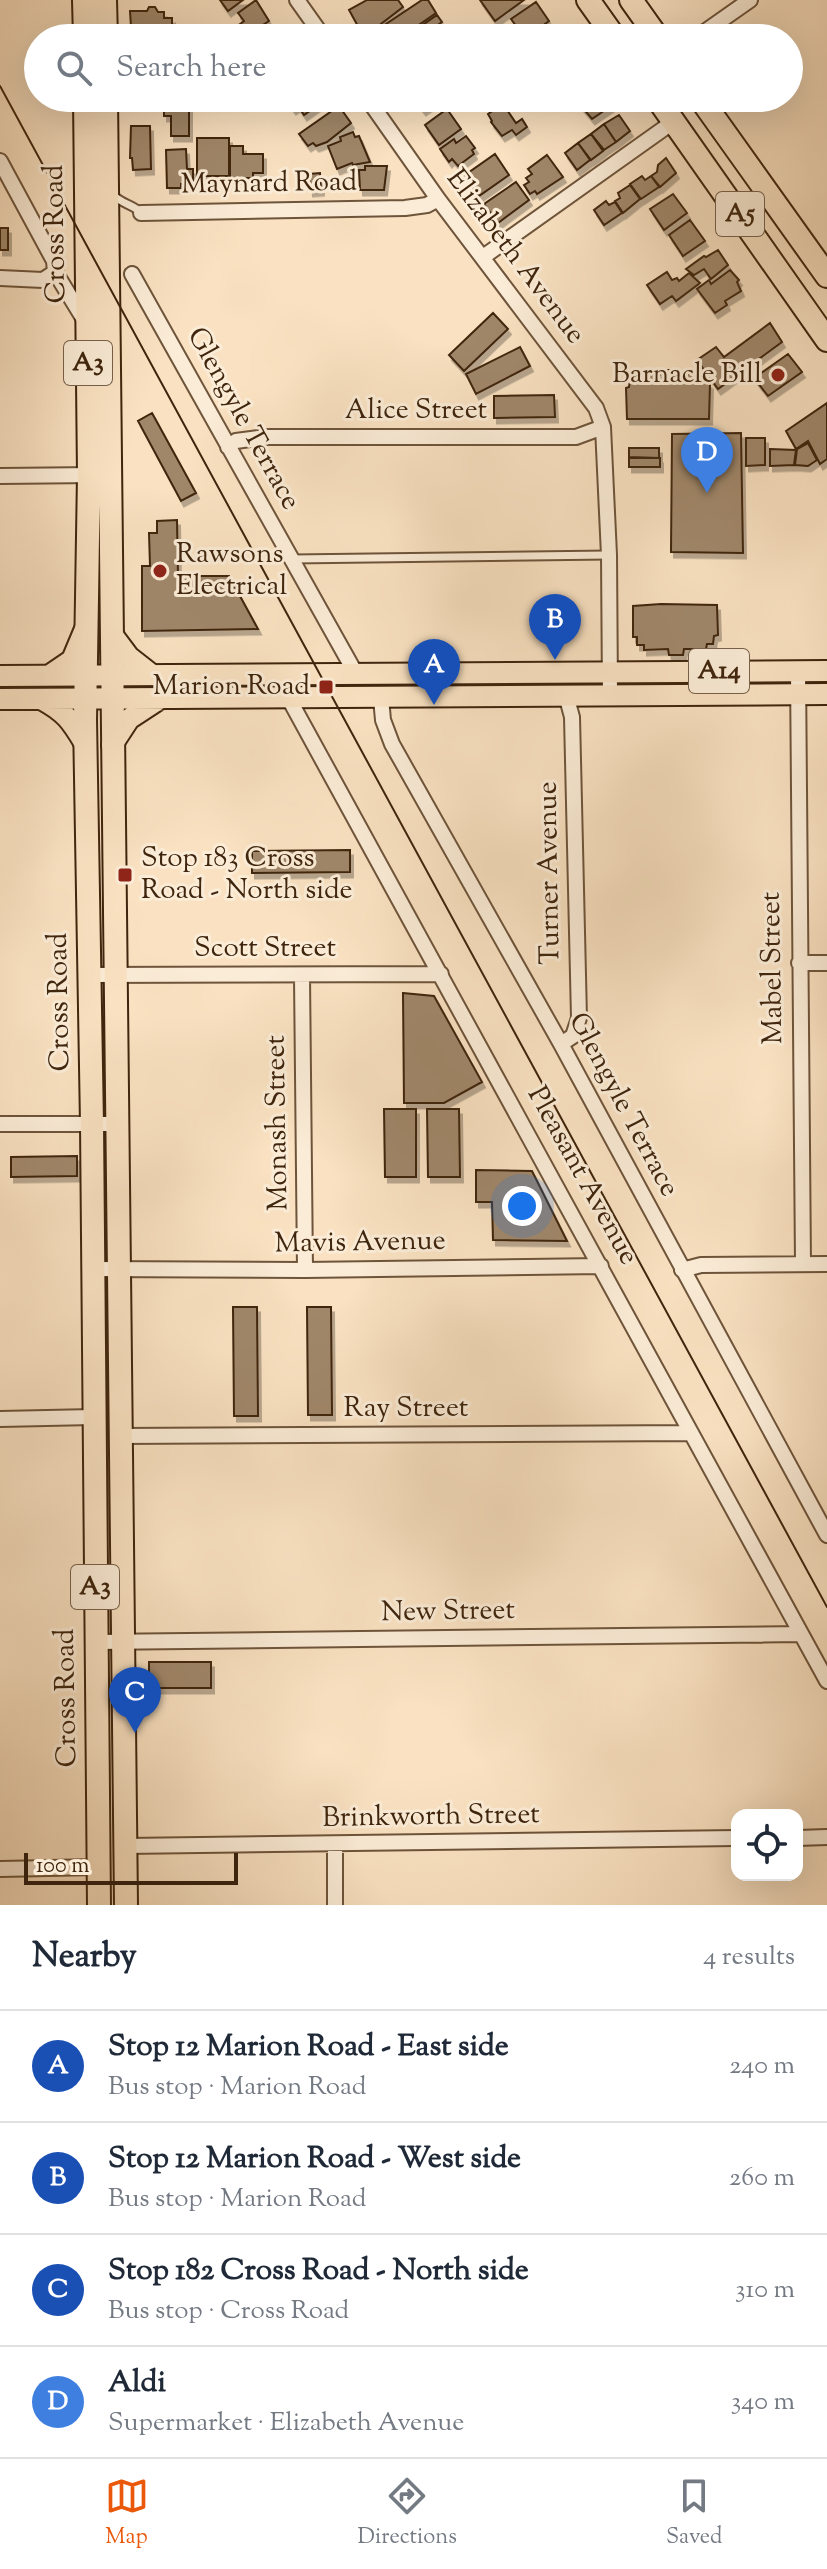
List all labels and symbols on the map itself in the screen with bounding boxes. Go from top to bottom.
street label: Elizabeth Avenue [436,161,594,353]
street label: Maynard Road [180,162,358,206]
street label: Cross Road [35,164,77,304]
road number: A5 [716,192,764,236]
street label: Glengyle Terrace [176,320,310,518]
road number: A3 [64,341,112,385]
place label: Barnacle Bill [612,355,762,395]
marker: Barnacle Bill [769,366,787,384]
street label: Alice Street [345,391,488,431]
pin: D [681,427,733,493]
place label: Rawsons Electrical [176,535,287,607]
marker: Rawsons Electrical [151,562,169,580]
pin: B [529,594,581,660]
pin: A [408,639,460,705]
road number: A14 [689,649,749,693]
place label: Marion Road [153,667,310,707]
marker: Marion Road [317,678,335,696]
street label: Turner Avenue [528,781,572,965]
place label: Stop 183 Cross Road - North side [141,839,353,911]
marker: Stop 183 Cross Road - North side [116,866,134,884]
street label: Mabel Street [752,891,794,1045]
street label: Scott Street [194,929,336,969]
street label: Cross Road [39,932,81,1072]
street label: Glengyle Terrace [558,1006,688,1204]
street label: Monash Street [256,1034,300,1211]
street label: Pleasant Avenue [516,1079,648,1273]
your location [502,1186,542,1226]
street label: Mavis Avenue [274,1222,446,1264]
street label: Ray Street [344,1389,469,1429]
road number: A3 [71,1565,119,1609]
street label: New Street [381,1591,516,1633]
street label: Cross Road [46,1628,88,1768]
pin: C [109,1667,161,1733]
street label: Brinkworth Street [322,1795,541,1839]
scale bar [24,1849,238,1885]

